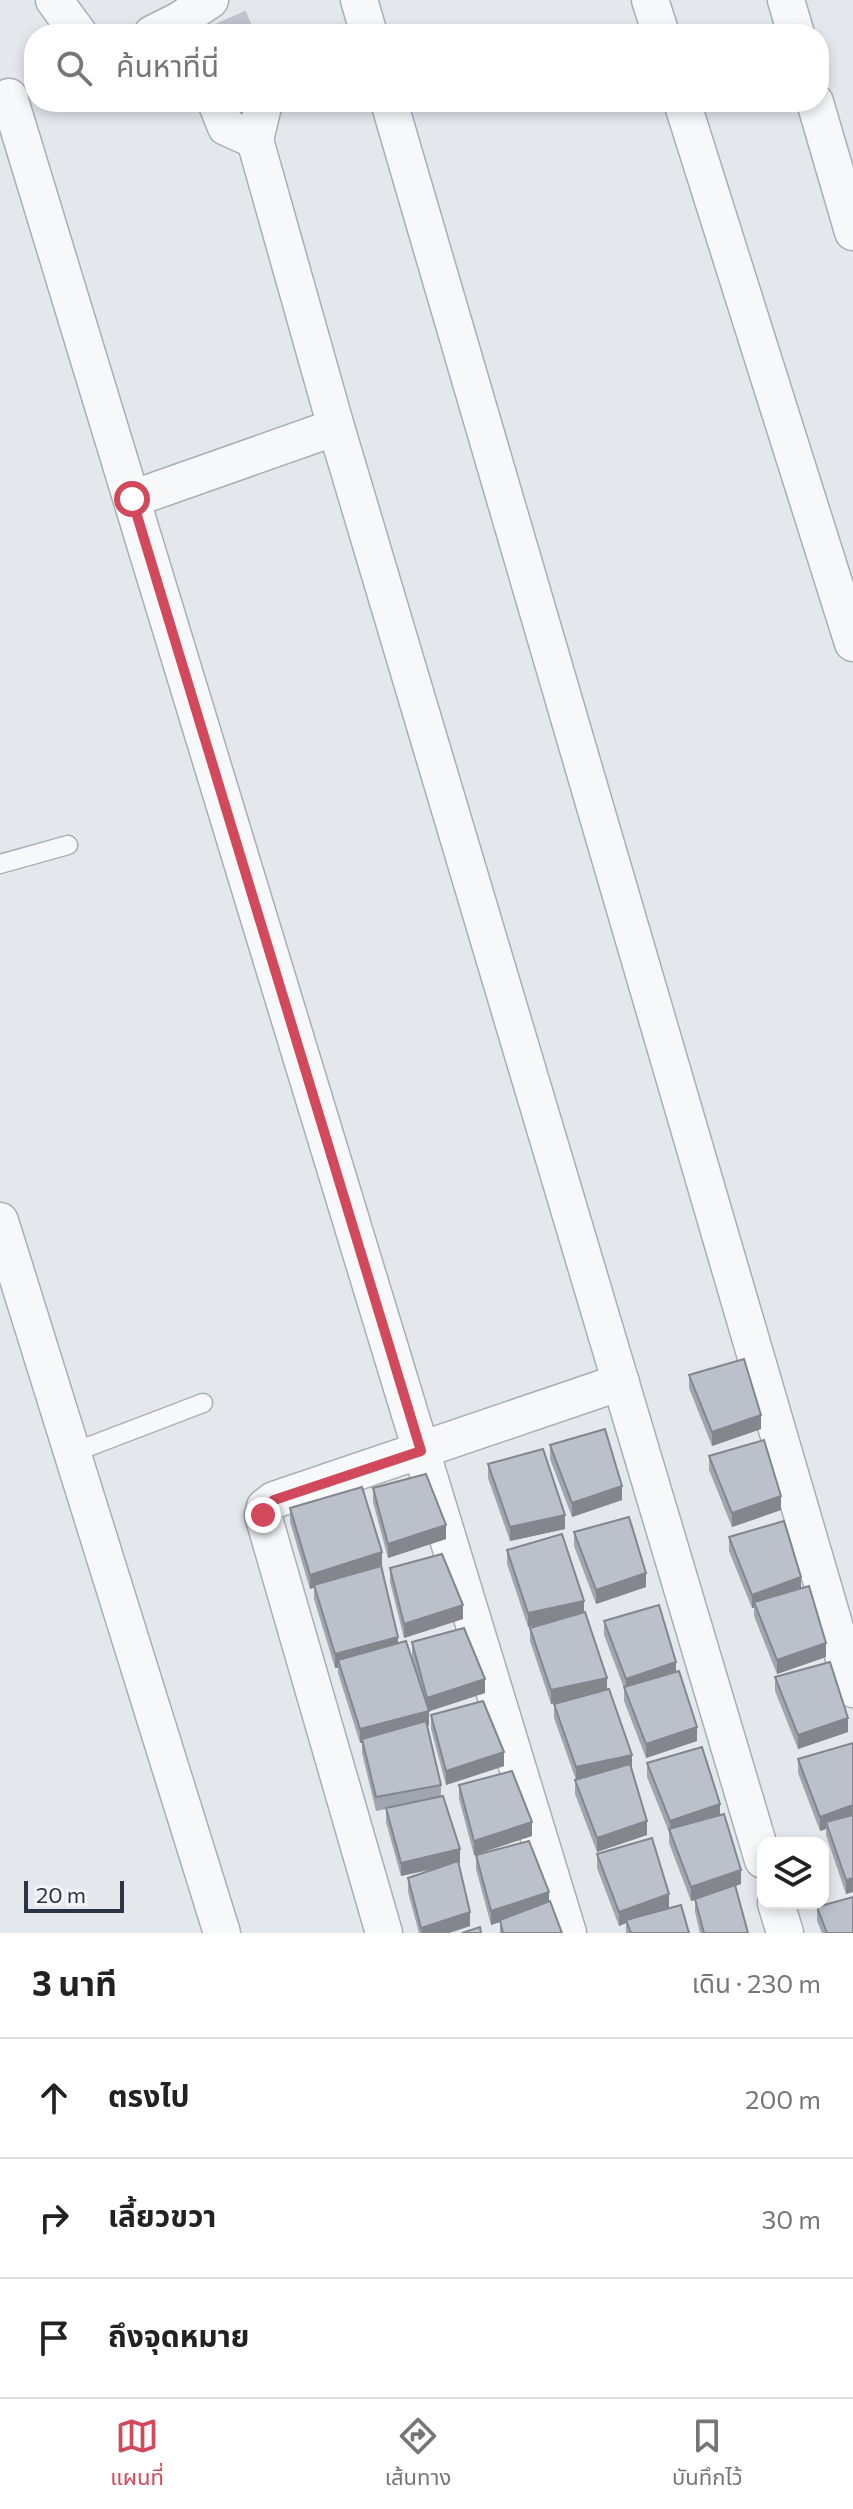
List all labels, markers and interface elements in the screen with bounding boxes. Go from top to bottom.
search box [24,24,829,112]
icon: search [52,46,96,90]
text: ค้นหาที่นี่ [116,46,219,83]
route start [114,481,150,517]
route end [245,1497,281,1533]
map controls [757,1837,829,1909]
button: layers [757,1837,829,1909]
scale bar [24,1877,124,1913]
text: 20 m [36,1881,86,1908]
text: 3 นาที [32,1961,117,2003]
text: เดิน · 230 m [692,1967,821,1998]
icon: ahead [32,2076,76,2120]
text: ตรงไป [108,2076,190,2113]
text: 200 m [745,2083,821,2114]
icon: right [32,2196,76,2240]
text: เลี้ยวขวา [108,2196,216,2233]
text: 30 m [762,2203,821,2234]
icon: arrive [32,2316,76,2360]
text: ถึงจุดหมาย [108,2316,249,2353]
tab: แผนที่ [110,2414,164,2495]
tab: เส้นทาง [385,2414,451,2495]
tab: บันทึกไว้ [672,2414,743,2495]

